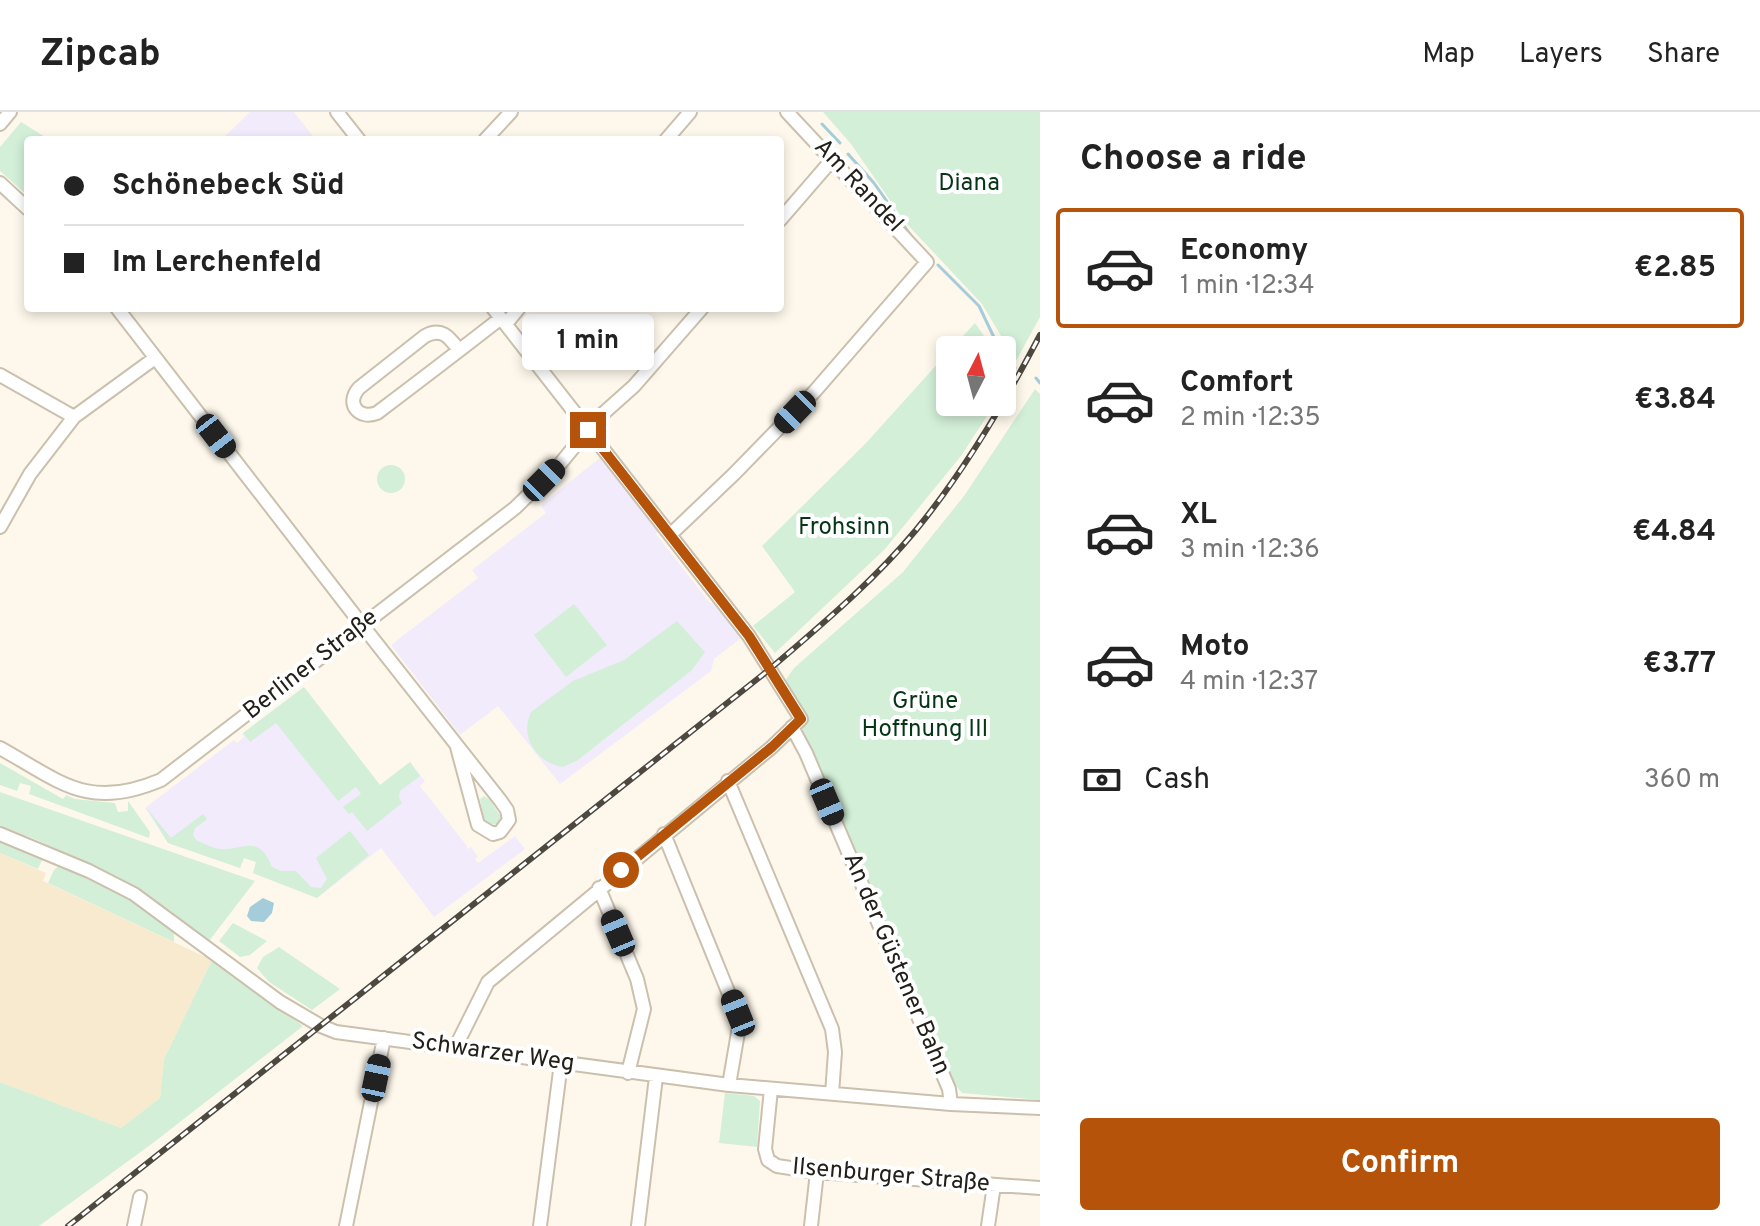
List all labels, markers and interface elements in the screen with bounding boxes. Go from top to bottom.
text: Zipcab [40,31,161,80]
text: Map [1422,37,1475,73]
text: Layers [1519,37,1603,73]
text: Share [1647,37,1720,73]
street label: Am Randel [807,133,909,239]
text: Choose a ride [1080,137,1306,183]
text: Schönebeck Süd [112,168,345,205]
park label: Diana [938,169,1000,199]
icon: car [1084,232,1156,304]
text: Economy [1180,233,1308,270]
text: Im Lerchenfeld [112,245,322,282]
text: €2.85 [1634,250,1716,287]
text: 1 min · 12:34 [1180,270,1315,303]
callout: 1 min [522,314,654,370]
text: 1 min [557,325,619,358]
north arrow [936,336,1016,416]
map controls [936,336,1016,416]
icon: car [1084,364,1156,436]
text: Comfort [1180,365,1293,402]
text: €3.84 [1634,382,1716,419]
car [770,386,820,438]
text: 2 min · 12:35 [1180,402,1321,435]
car [192,410,240,462]
route end [570,412,606,448]
car [519,455,569,505]
icon: car [1084,496,1156,568]
text: XL [1180,497,1217,534]
park label: Frohsinn [798,513,890,543]
text: €4.84 [1632,514,1716,551]
text: 3 min · 12:36 [1180,534,1320,567]
street label: Berliner Straße [238,603,384,727]
icon: car [1084,628,1156,700]
text: Moto [1180,629,1250,666]
text: €3.77 [1643,646,1716,683]
text: 4 min · 12:37 [1180,666,1318,699]
park label: Grüne Hoffnung III [862,687,988,745]
icon: cash [1080,758,1124,802]
text: Cash [1144,762,1210,799]
text: 360 m [1644,764,1720,797]
car [807,775,847,829]
street label: An der Güstener Bahn [836,849,956,1079]
route start [603,852,639,888]
car [598,906,638,960]
car [718,986,758,1040]
street label: Schwarzer Weg [410,1027,576,1079]
car [359,1052,393,1104]
button: Confirm [1080,1118,1720,1210]
street label: Ilsenburger Straße [791,1152,991,1200]

